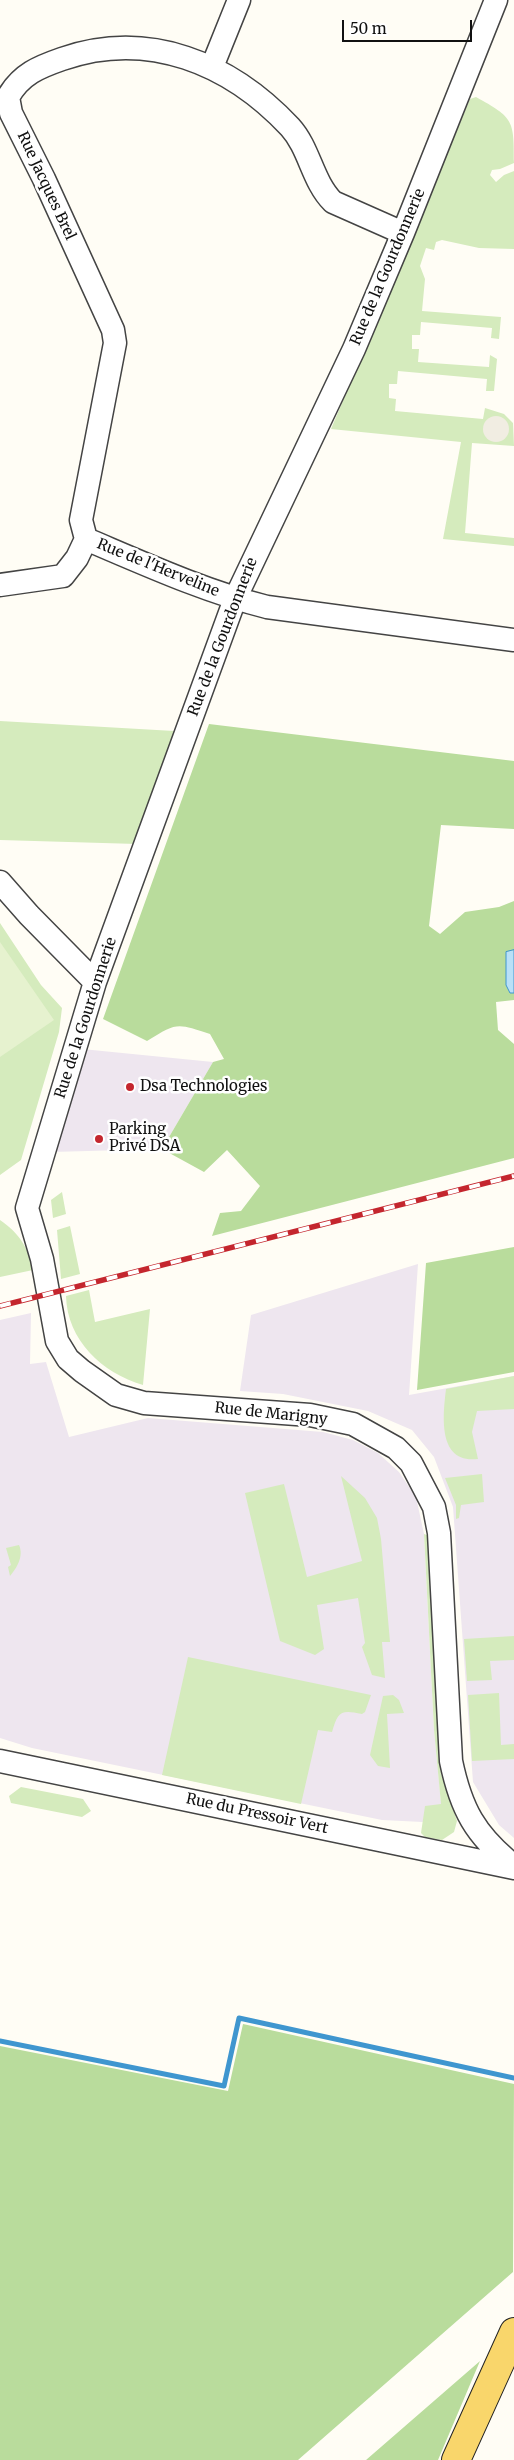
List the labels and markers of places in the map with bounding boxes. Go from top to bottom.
place label: Dsa Technologies [140,1078,267,1096]
marker: Dsa Technologies [124,1081,136,1093]
place label: Parking Privé DSA [109,1121,180,1156]
marker: Parking Privé DSA [93,1133,105,1145]

